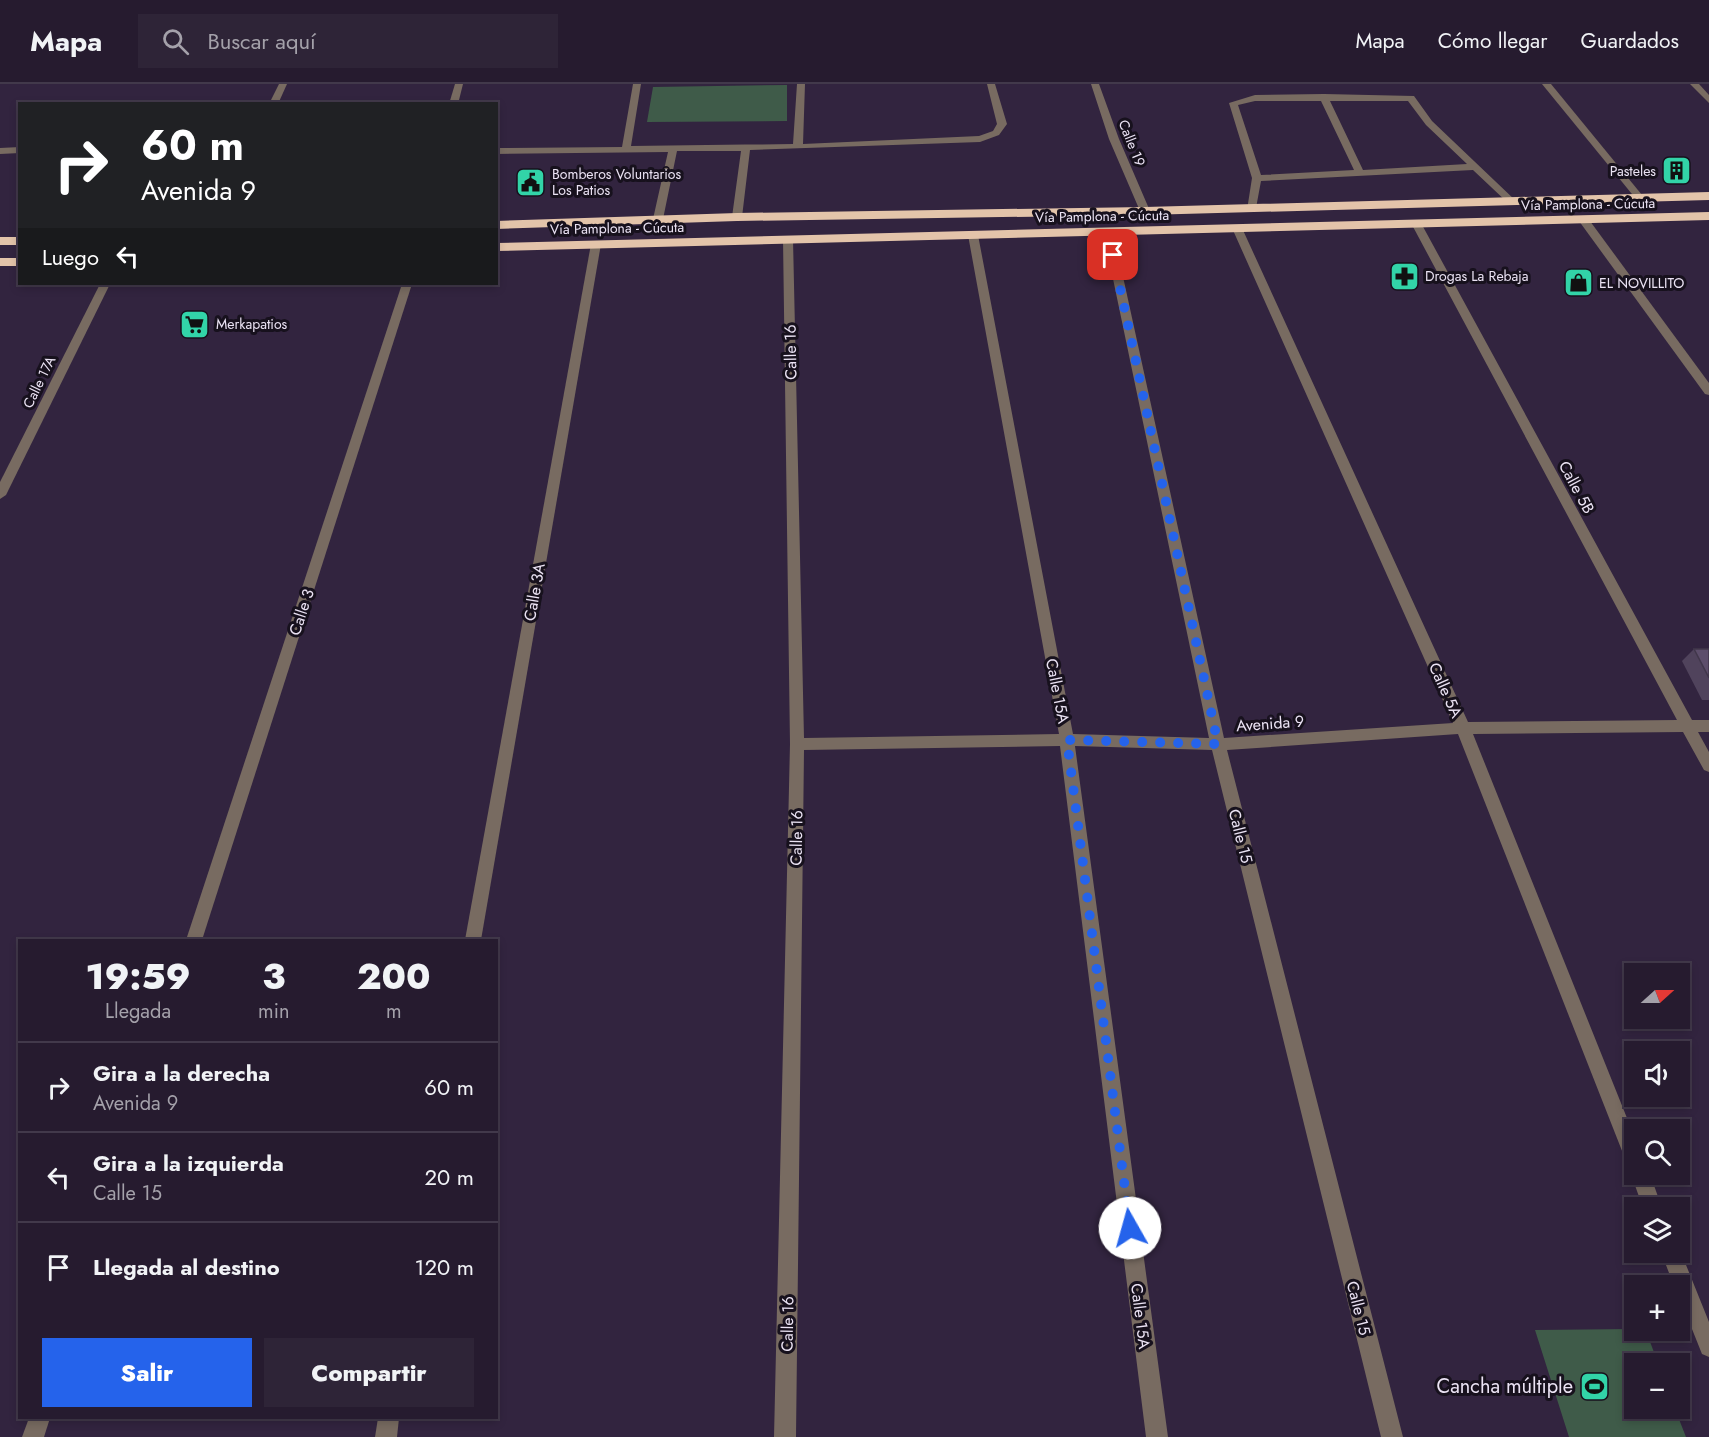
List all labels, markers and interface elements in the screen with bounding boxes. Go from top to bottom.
search box [138,14,558,68]
text: Mapa [30,21,102,62]
icon: search [159,25,192,58]
text: Buscar aquí [207,25,316,57]
text: Mapa [1355,26,1405,56]
text: Cómo llegar [1438,26,1547,56]
text: Guardados [1580,26,1679,56]
text: 60 m [141,115,244,176]
street label: Calle 19 [1114,117,1150,169]
icon: right [42,126,120,204]
building icon: Pasteles [1661,155,1693,187]
place label: Pasteles [1610,161,1656,181]
place label: Bomberos Voluntarios Los Patios [552,164,682,200]
public building icon: Bomberos Voluntarios Los Patios [515,166,547,198]
text: Avenida 9 [141,171,256,210]
street label: Vía Pamplona - Cúcuta [1521,193,1655,215]
street label: Vía Pamplona - Cúcuta [1035,205,1169,227]
street label: Vía Pamplona - Cúcuta [550,217,684,239]
pin [1087,229,1138,280]
icon: arrive [1096,238,1129,271]
icon: left [111,240,144,273]
text: Luego [42,241,99,273]
pharmacy icon: Drogas La Rebaja [1388,260,1420,292]
place label: Drogas La Rebaja [1425,266,1529,286]
shop icon: EL NOVILLITO [1562,267,1594,299]
place label: EL NOVILLITO [1599,273,1684,293]
supermarket icon: Merkapatios [179,308,211,340]
place label: Merkapatios [216,314,288,334]
street label: Calle 16 [779,324,802,380]
street label: Calle 17A [18,352,61,411]
street label: Calle 5B [1553,457,1600,518]
street label: Calle 3A [518,561,551,623]
street label: Calle 3 [283,586,320,638]
street label: Calle 15A [1040,657,1075,726]
street label: Calle 5A [1423,659,1468,722]
street label: Avenida 9 [1235,710,1305,737]
street label: Calle 15 [1223,807,1258,866]
street label: Calle 16 [785,810,808,866]
text: 19:59 [86,950,191,1002]
text: 3 [262,950,285,1002]
text: 200 [357,950,431,1002]
north arrow [1624,963,1690,1029]
map controls [1624,963,1690,1419]
text: Llegada [105,997,171,1026]
text: min [258,997,289,1026]
text: m [386,997,402,1026]
button: sound [1624,1041,1690,1107]
text: Gira a la derecha [93,1057,270,1089]
icon: right [42,1071,75,1104]
text: 60 m [424,1071,474,1103]
text: Avenida 9 [93,1089,178,1118]
button: search [1624,1119,1690,1185]
text: Gira a la izquierda [93,1147,284,1179]
icon: left [42,1161,75,1194]
text: 20 m [425,1161,474,1193]
text: Calle 15 [93,1179,162,1208]
position arrow [1098,1196,1162,1260]
button: layers [1624,1197,1690,1263]
icon: arrive [42,1251,75,1284]
text: Llegada al destino [93,1251,280,1283]
text: 120 m [415,1251,474,1283]
button: + [1624,1275,1690,1341]
street label: Calle 15 [1341,1279,1376,1338]
street label: Calle 15A [1125,1282,1156,1351]
street label: Calle 16 [776,1296,799,1352]
button: Salir [42,1338,252,1407]
button: Compartir [264,1338,474,1407]
button: − [1624,1353,1690,1419]
sports icon: Cancha múltiple [1578,1370,1610,1402]
place label: Cancha múltiple [1437,1372,1573,1401]

